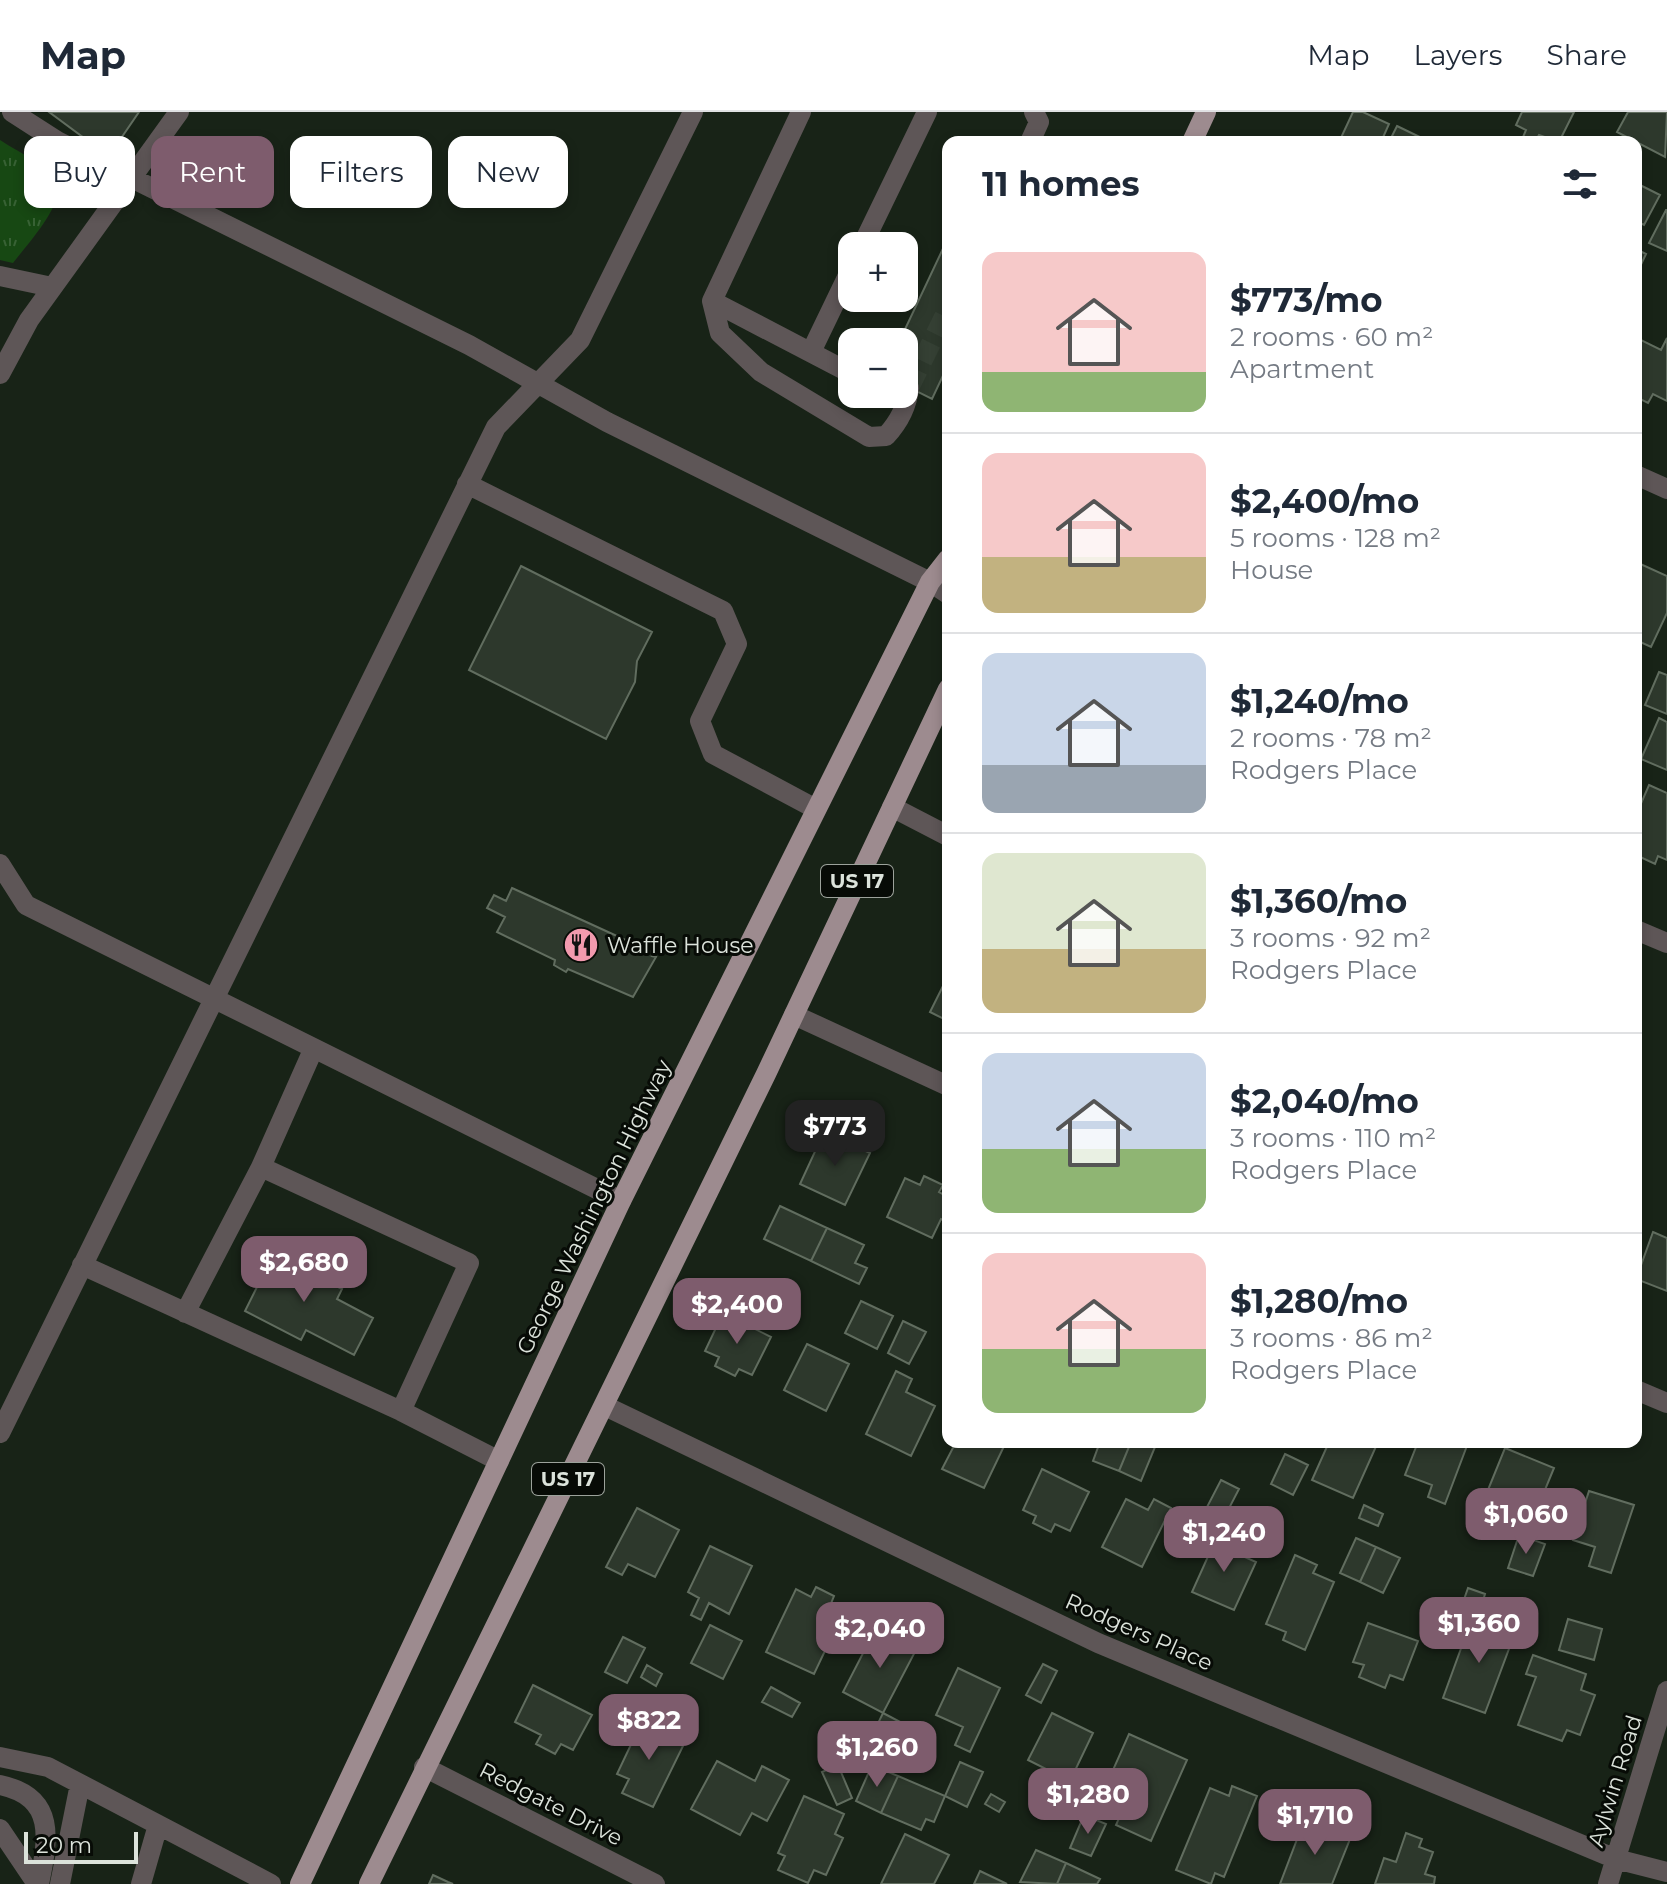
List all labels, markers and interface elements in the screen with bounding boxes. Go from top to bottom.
text: Map [40,32,126,79]
text: Map [1307,38,1370,72]
text: Layers [1414,38,1503,72]
text: Share [1547,38,1627,72]
chip: Buy [24,136,135,208]
chip: Rent [151,136,274,208]
chip: Filters [290,136,432,208]
chip: New [448,136,568,208]
icon: filters [1558,162,1602,206]
text: 11 homes [982,163,1140,205]
map controls [838,232,918,408]
button: + [838,232,918,312]
text: $773/mo [1230,279,1383,321]
icon: home [1046,284,1142,380]
text: 2 rooms · 60 m² [1230,321,1433,353]
button: − [838,328,918,408]
text: Apartment [1230,353,1374,385]
text: $2,400/mo [1230,480,1419,522]
icon: home [1046,485,1142,581]
text: 5 rooms · 128 m² [1230,522,1441,554]
text: House [1230,554,1313,586]
text: $1,240/mo [1230,680,1409,722]
icon: home [1046,685,1142,781]
text: 2 rooms · 78 m² [1230,722,1432,754]
text: Rodgers Place [1230,754,1417,786]
road number: US 17 [821,865,893,897]
text: $1,360/mo [1230,880,1407,922]
icon: home [1046,885,1142,981]
text: 3 rooms · 92 m² [1230,922,1431,954]
restaurant icon: Waffle House [562,926,600,964]
place label: Waffle House [607,932,754,959]
text: Rodgers Place [1230,954,1417,986]
street label: George Washington Highway [511,1055,677,1359]
text: $2,040/mo [1230,1080,1419,1122]
icon: home [1046,1085,1142,1181]
pin: $773 [788,1100,882,1168]
text: $773 [803,1110,867,1142]
text: 3 rooms · 110 m² [1230,1122,1436,1154]
text: Rodgers Place [1230,1154,1417,1186]
pin: $2,680 [239,1236,369,1304]
text: $2,680 [259,1246,349,1278]
pin: $2,400 [672,1278,802,1346]
text: $1,280/mo [1230,1280,1408,1322]
icon: home [1046,1285,1142,1381]
text: $2,400 [691,1288,783,1320]
text: 3 rooms · 86 m² [1230,1322,1433,1354]
text: Rodgers Place [1230,1354,1417,1386]
road number: US 17 [532,1463,604,1495]
pin: $1,060 [1461,1488,1591,1556]
text: $1,060 [1484,1498,1568,1530]
pin: $1,240 [1159,1506,1289,1574]
text: $1,240 [1182,1516,1266,1548]
street label: Rodgers Place [1061,1587,1217,1677]
pin: $1,360 [1414,1597,1544,1665]
pin: $2,040 [815,1602,945,1670]
text: $1,360 [1437,1607,1521,1639]
text: $2,040 [834,1612,926,1644]
pin: $822 [602,1694,696,1762]
text: $822 [617,1704,681,1736]
street label: Aylwin Road [1582,1712,1648,1850]
pin: $1,260 [812,1721,942,1789]
text: $1,260 [835,1731,919,1763]
street label: Redgate Drive [475,1756,627,1852]
pin: $1,280 [1023,1768,1153,1836]
text: $1,280 [1046,1778,1130,1810]
pin: $1,710 [1250,1789,1380,1857]
text: $1,710 [1276,1799,1354,1831]
scale bar [24,1828,138,1864]
text: 20 m [36,1832,92,1859]

